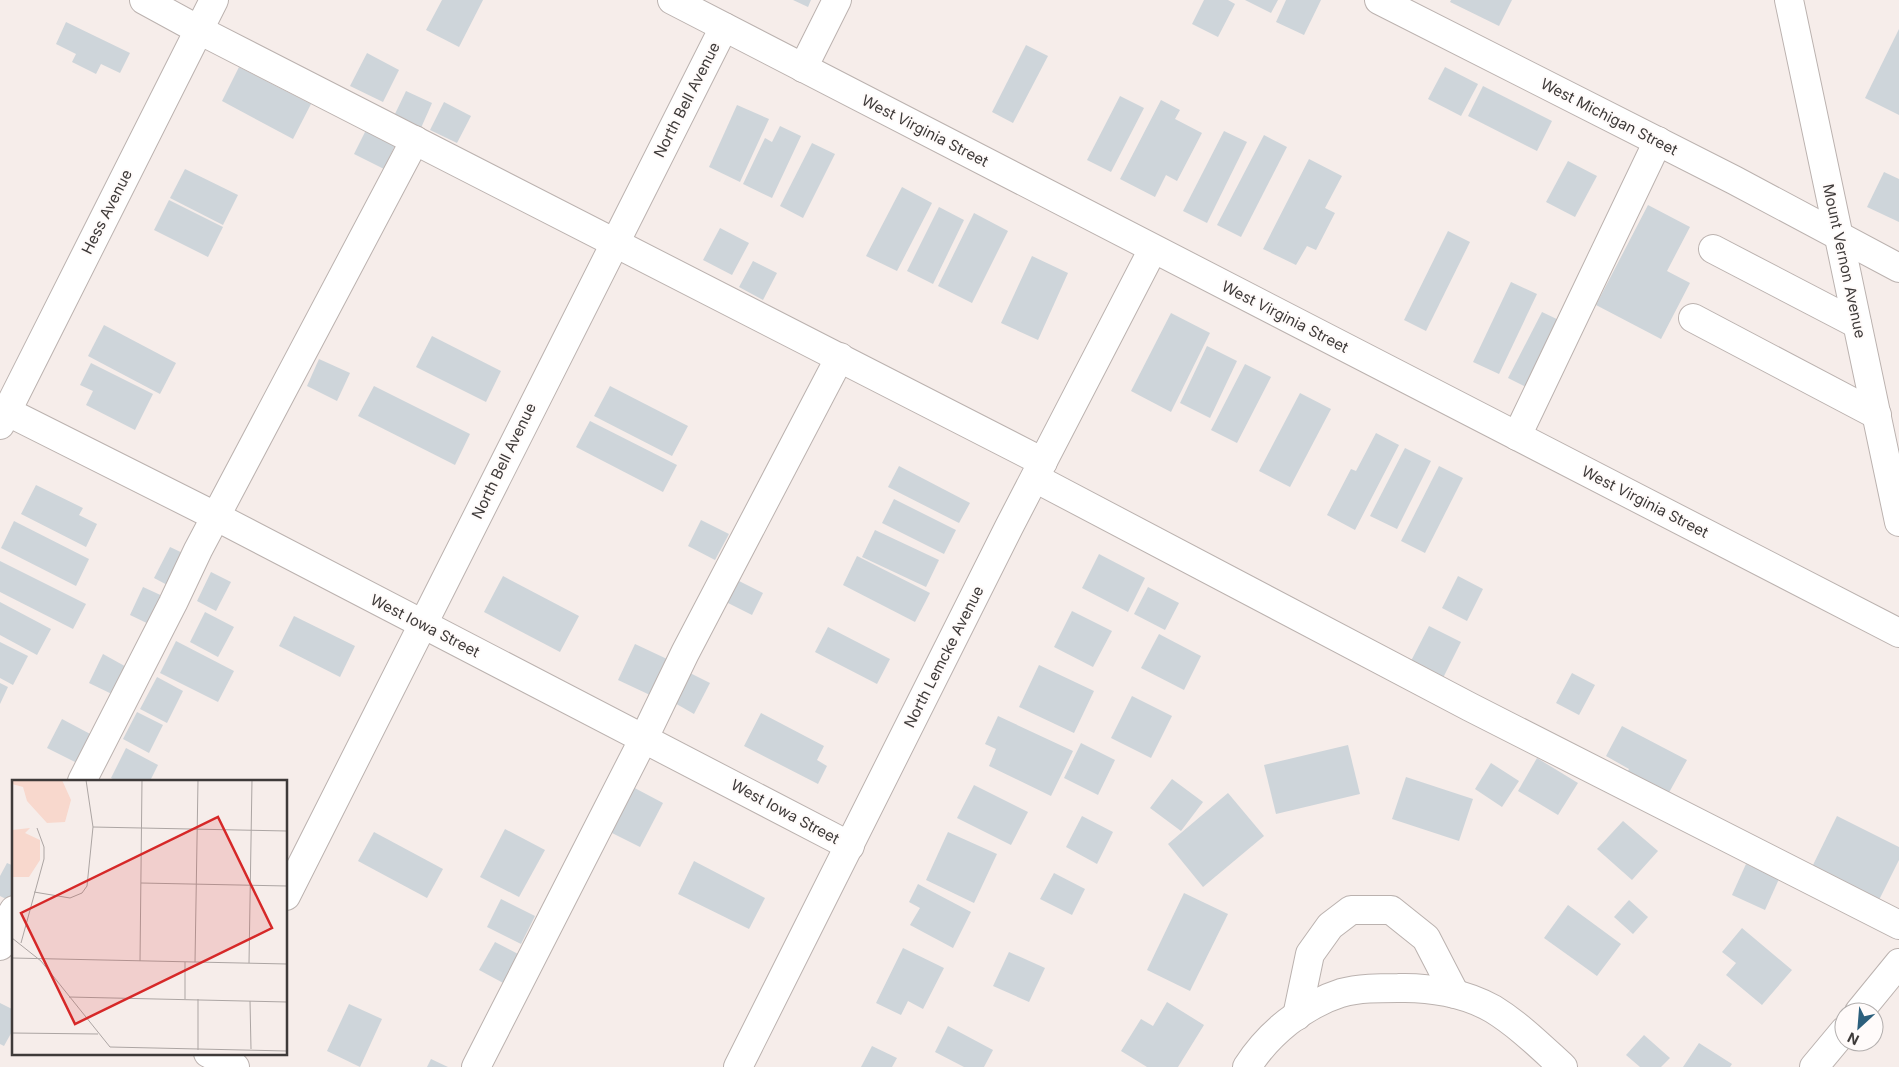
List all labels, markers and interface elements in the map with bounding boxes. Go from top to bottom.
street label: North Bell Avenue [649,39,724,161]
street label: West Michigan Street [1538,74,1681,159]
street label: West Virginia Street [859,90,992,171]
street label: Hess Avenue [77,166,136,257]
street label: Mount Vernon Avenue [1819,182,1870,340]
street label: West Virginia Street [1219,276,1352,357]
street label: North Bell Avenue [467,400,540,522]
street label: West Virginia Street [1579,461,1712,542]
street label: North Lemcke Avenue [900,583,988,731]
street label: West Iowa Street [368,590,483,661]
street label: West Iowa Street [728,775,843,848]
inset map [12,780,288,1054]
north arrow [1834,1002,1884,1052]
text: N [1845,1029,1862,1049]

